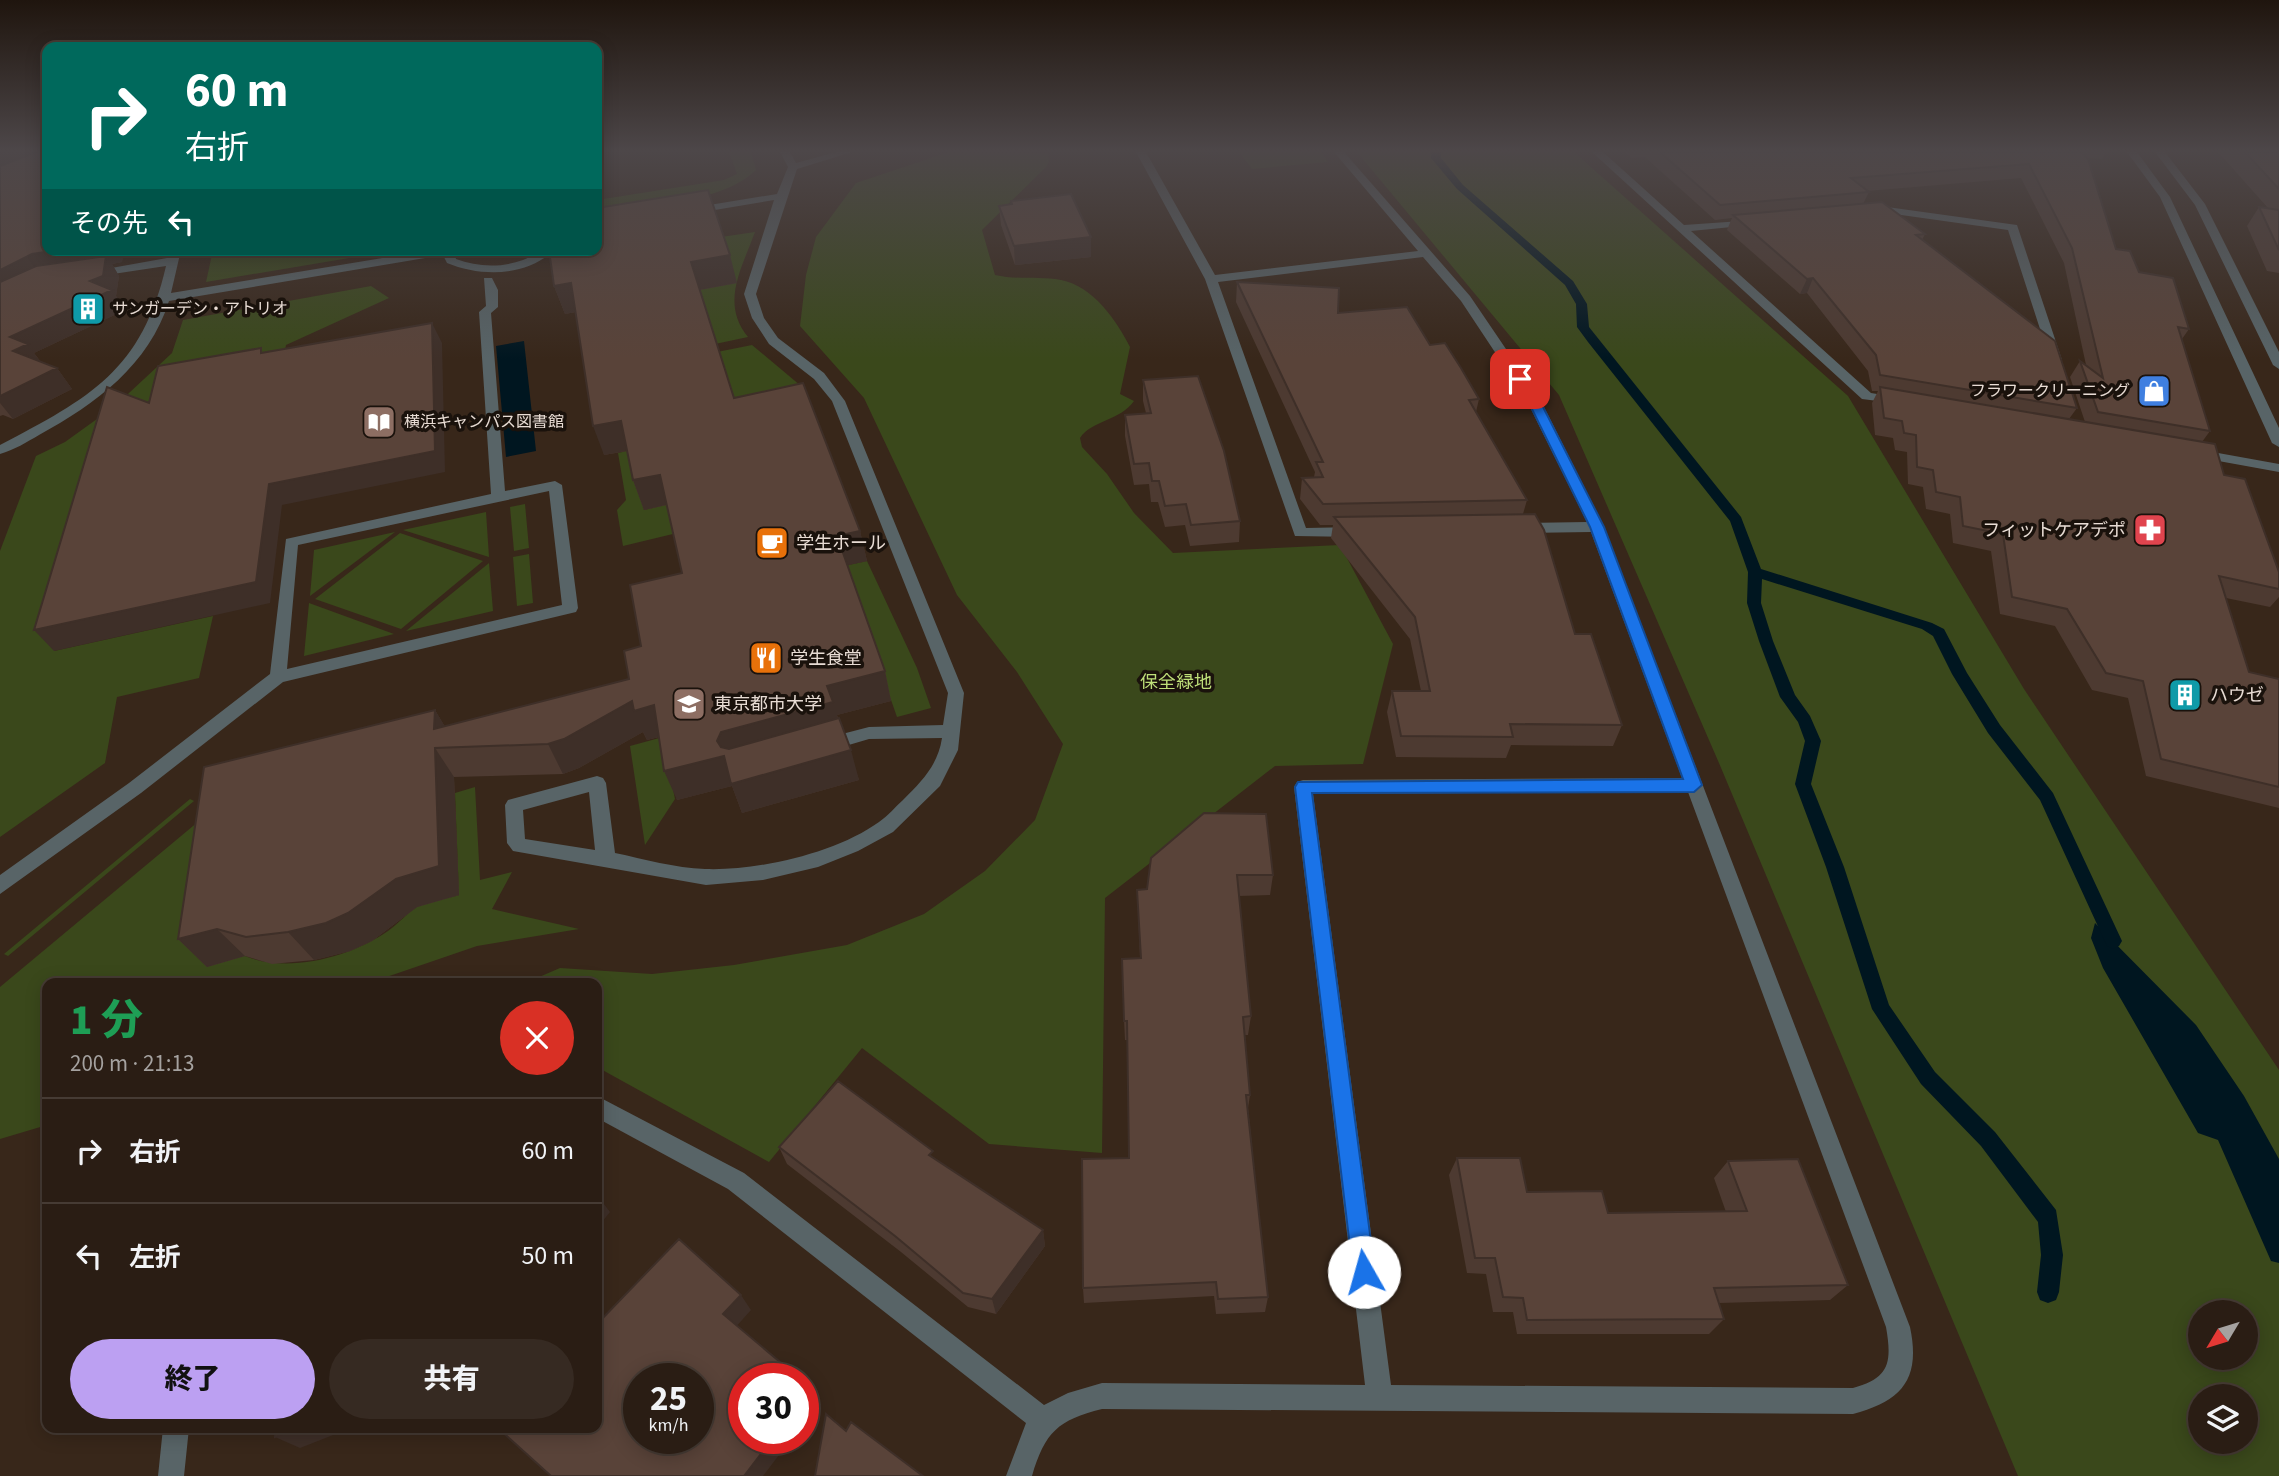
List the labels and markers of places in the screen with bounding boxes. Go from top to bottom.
building icon: サンガーデン・アトリオ [69,290,107,328]
place label: サンガーデン・アトリオ [112,298,288,320]
pin [1490,349,1550,409]
shop icon: フラワークリーニング [2135,372,2173,410]
place label: フラワークリーニング [1970,380,2130,402]
library icon: 横浜キャンパス図書館 [360,403,398,441]
place label: 横浜キャンパス図書館 [404,411,564,433]
pharmacy icon: フィットケアデポ [2131,511,2169,549]
place label: フィットケアデポ [1982,518,2126,543]
cafe icon: 学生ホール [753,524,791,562]
place label: 学生ホール [796,531,886,556]
restaurant icon: 学生食堂 [747,639,785,677]
place label: 学生食堂 [790,646,862,671]
building icon: ハウゼ [2166,676,2204,714]
place label: ハウゼ [2210,683,2264,708]
school or university icon: 東京都市大学 [670,685,708,723]
place label: 東京都市大学 [714,692,822,717]

